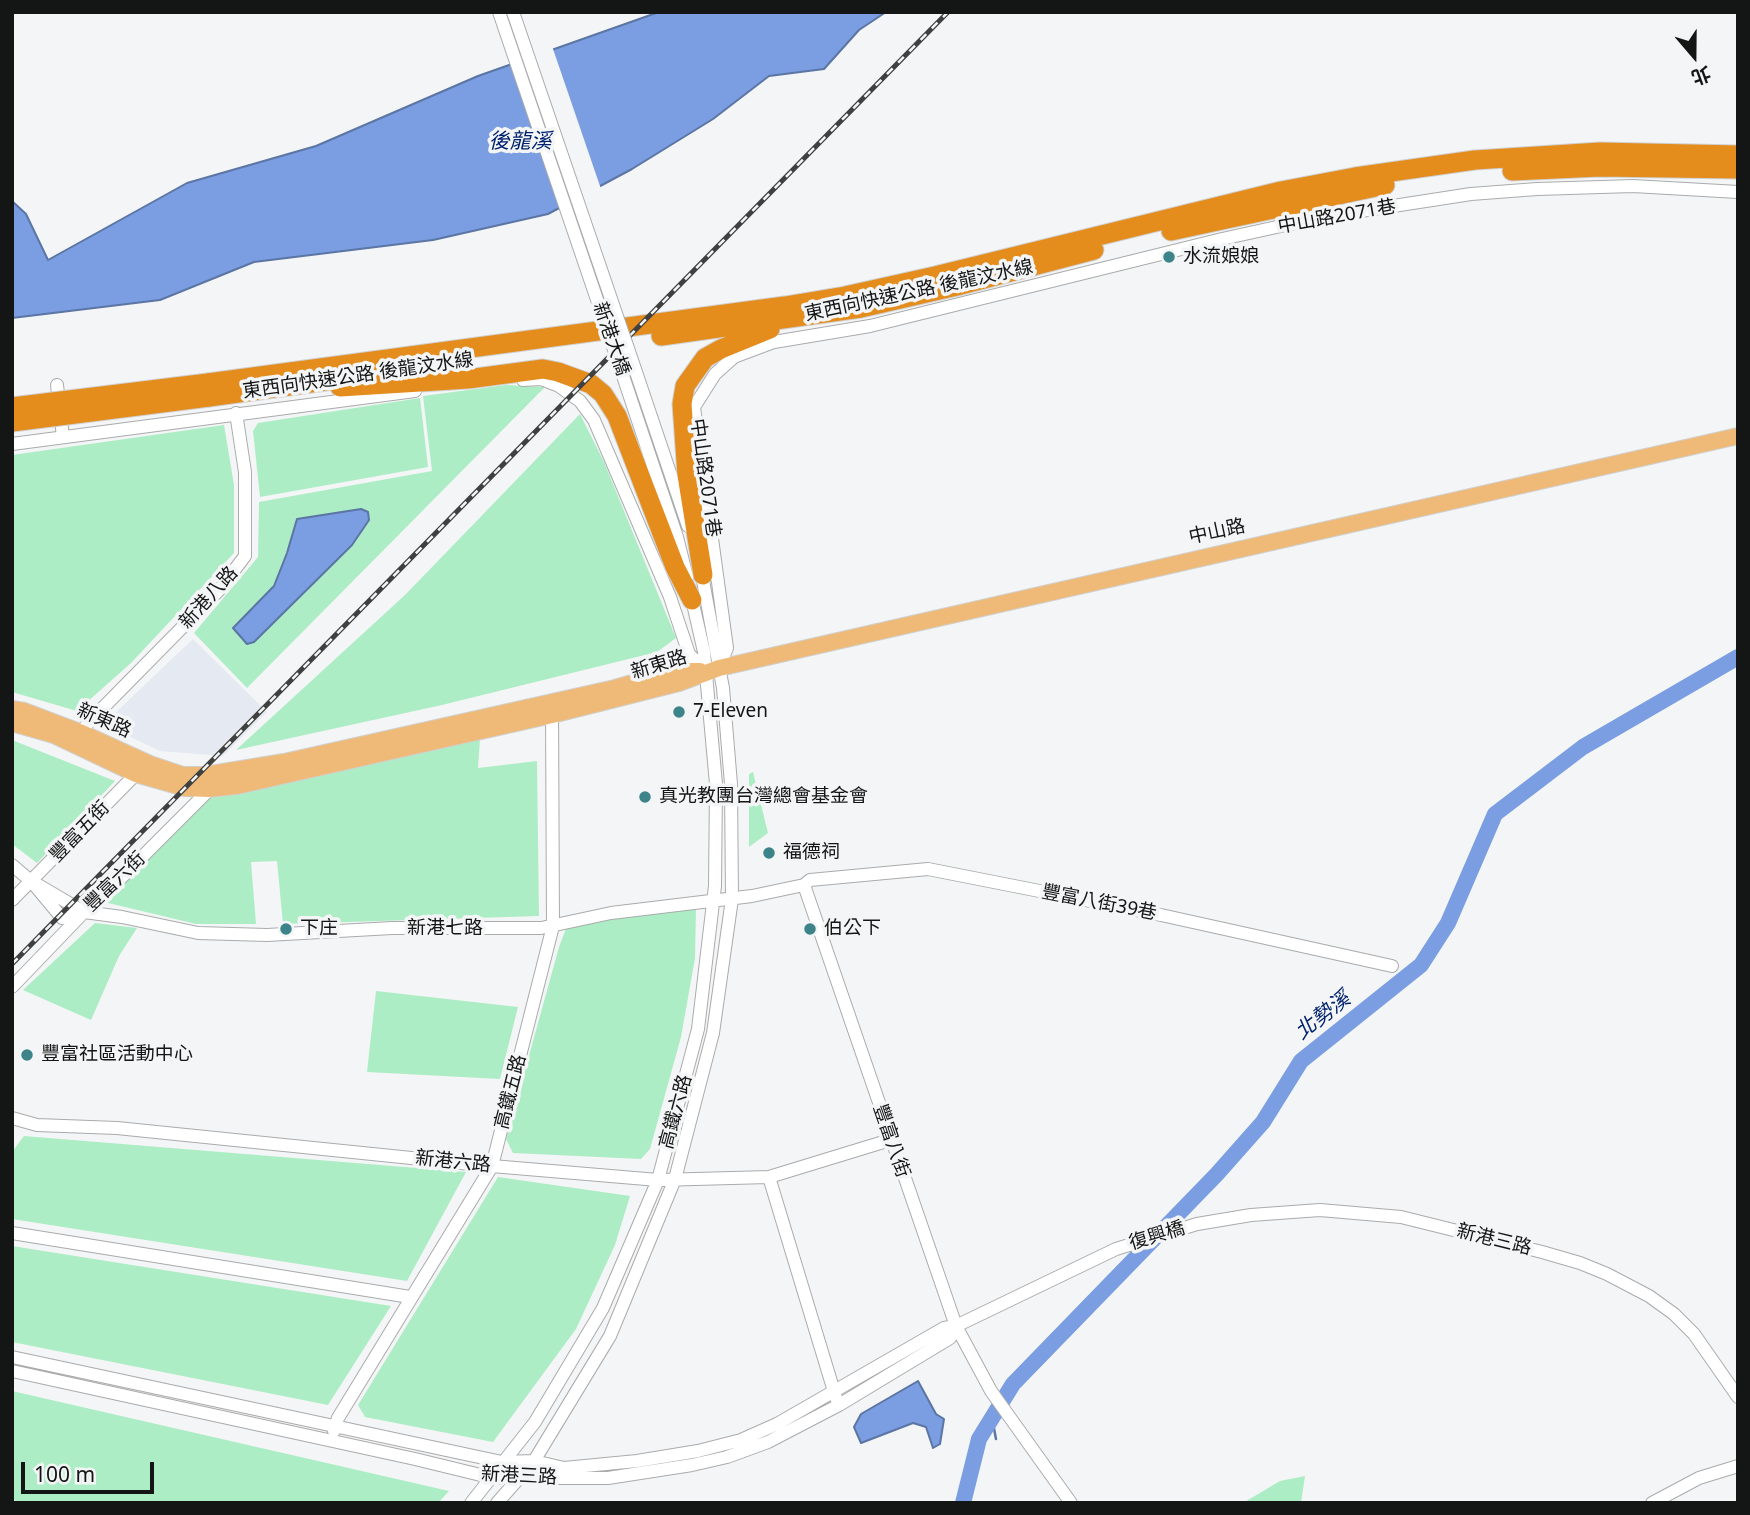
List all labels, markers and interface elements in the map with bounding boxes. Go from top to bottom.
north arrow [1659,21,1729,91]
text: 北 [1688,60,1715,91]
water label: 後龍溪 [489,129,551,155]
street label: 中山路2071巷 [1276,195,1398,239]
place label: 水流娘娘 [1183,246,1259,268]
marker: 水流娘娘 [1161,249,1177,265]
street label: 東西向快速公路 後龍汶水線 [803,256,1035,326]
street label: 新港大橋 [588,299,634,379]
street label: 東西向快速公路 後龍汶水線 [241,349,475,403]
street label: 中山路2071巷 [685,417,725,539]
street label: 中山路 [1187,515,1247,549]
street label: 新港八路 [175,562,243,634]
street label: 新東路 [628,646,690,684]
street label: 新東路 [73,699,135,743]
place label: 7-Eleven [693,701,768,723]
marker: 7-Eleven [671,704,687,720]
place label: 真光教團台灣總會基金會 [659,786,868,808]
marker: 真光教團台灣總會基金會 [637,789,653,805]
street label: 豐富五街 [45,797,115,867]
place label: 福德祠 [783,842,840,864]
marker: 福德祠 [761,845,777,861]
street label: 豐富六街 [80,847,150,917]
street label: 豐富八街39巷 [1040,881,1158,925]
place label: 下庄 [300,918,338,940]
street label: 新港七路 [407,918,483,940]
place label: 伯公下 [824,918,881,940]
marker: 下庄 [278,921,294,937]
marker: 伯公下 [802,921,818,937]
water label: 北勢溪 [1290,987,1356,1045]
place label: 豐富社區活動中心 [41,1044,193,1066]
marker: 豐富社區活動中心 [19,1047,35,1063]
street label: 高鐵五路 [491,1052,531,1132]
street label: 高鐵六路 [655,1072,697,1152]
street label: 豐富八街 [868,1101,914,1181]
street label: 新港六路 [414,1147,492,1177]
street label: 復興橋 [1126,1217,1188,1255]
street label: 新港三路 [1454,1220,1534,1260]
scale bar [24,1448,158,1492]
text: 100 m [34,1460,95,1488]
street label: 新港三路 [480,1463,558,1489]

